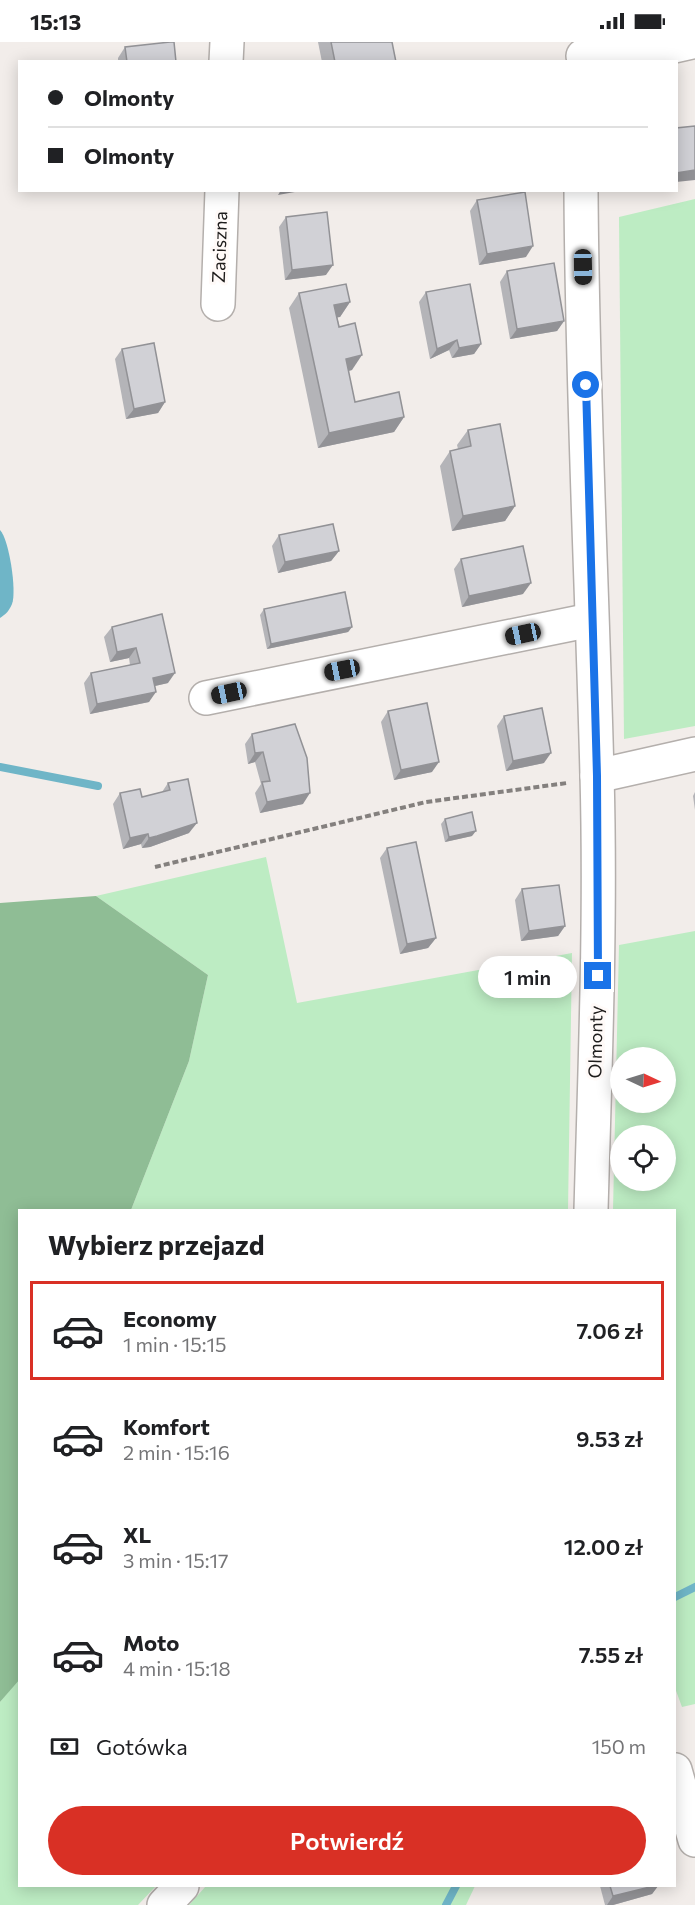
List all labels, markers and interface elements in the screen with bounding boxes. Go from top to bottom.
text: 15:13 [30,8,81,35]
text: Olmonty [84,84,174,111]
text: Olmonty [84,142,174,169]
street label: Zaciszna [207,211,231,283]
car [574,249,592,285]
route start [572,371,599,398]
car [504,621,542,647]
car [323,658,361,682]
car [210,680,248,706]
callout: 1 min [478,955,577,997]
route end [584,962,611,989]
text: 1 min [504,965,551,989]
street label: Olmonty [583,1005,607,1079]
north arrow [610,1047,676,1113]
map controls [610,1047,676,1191]
button: locate [610,1125,676,1191]
text: Wybierz przejazd [48,1228,265,1261]
icon: car [51,1304,105,1358]
text: Economy [123,1305,217,1332]
text: 7.06 zł [577,1317,643,1344]
text: 1 min · 15:15 [123,1332,227,1356]
icon: car [51,1412,105,1466]
text: Komfort [123,1413,210,1440]
text: 9.53 zł [576,1425,643,1452]
text: 2 min · 15:16 [123,1440,230,1464]
icon: car [51,1520,105,1574]
text: XL [123,1521,151,1548]
text: 12.00 zł [564,1533,643,1560]
text: 3 min · 15:17 [123,1548,229,1572]
icon: car [51,1628,105,1682]
text: Moto [123,1629,179,1656]
text: 7.55 zł [579,1641,643,1668]
text: 4 min · 15:18 [123,1656,231,1680]
icon: cash [48,1730,81,1763]
text: Gotówka [96,1733,188,1760]
text: 150 m [592,1734,646,1758]
button: Potwierdź [48,1806,646,1875]

